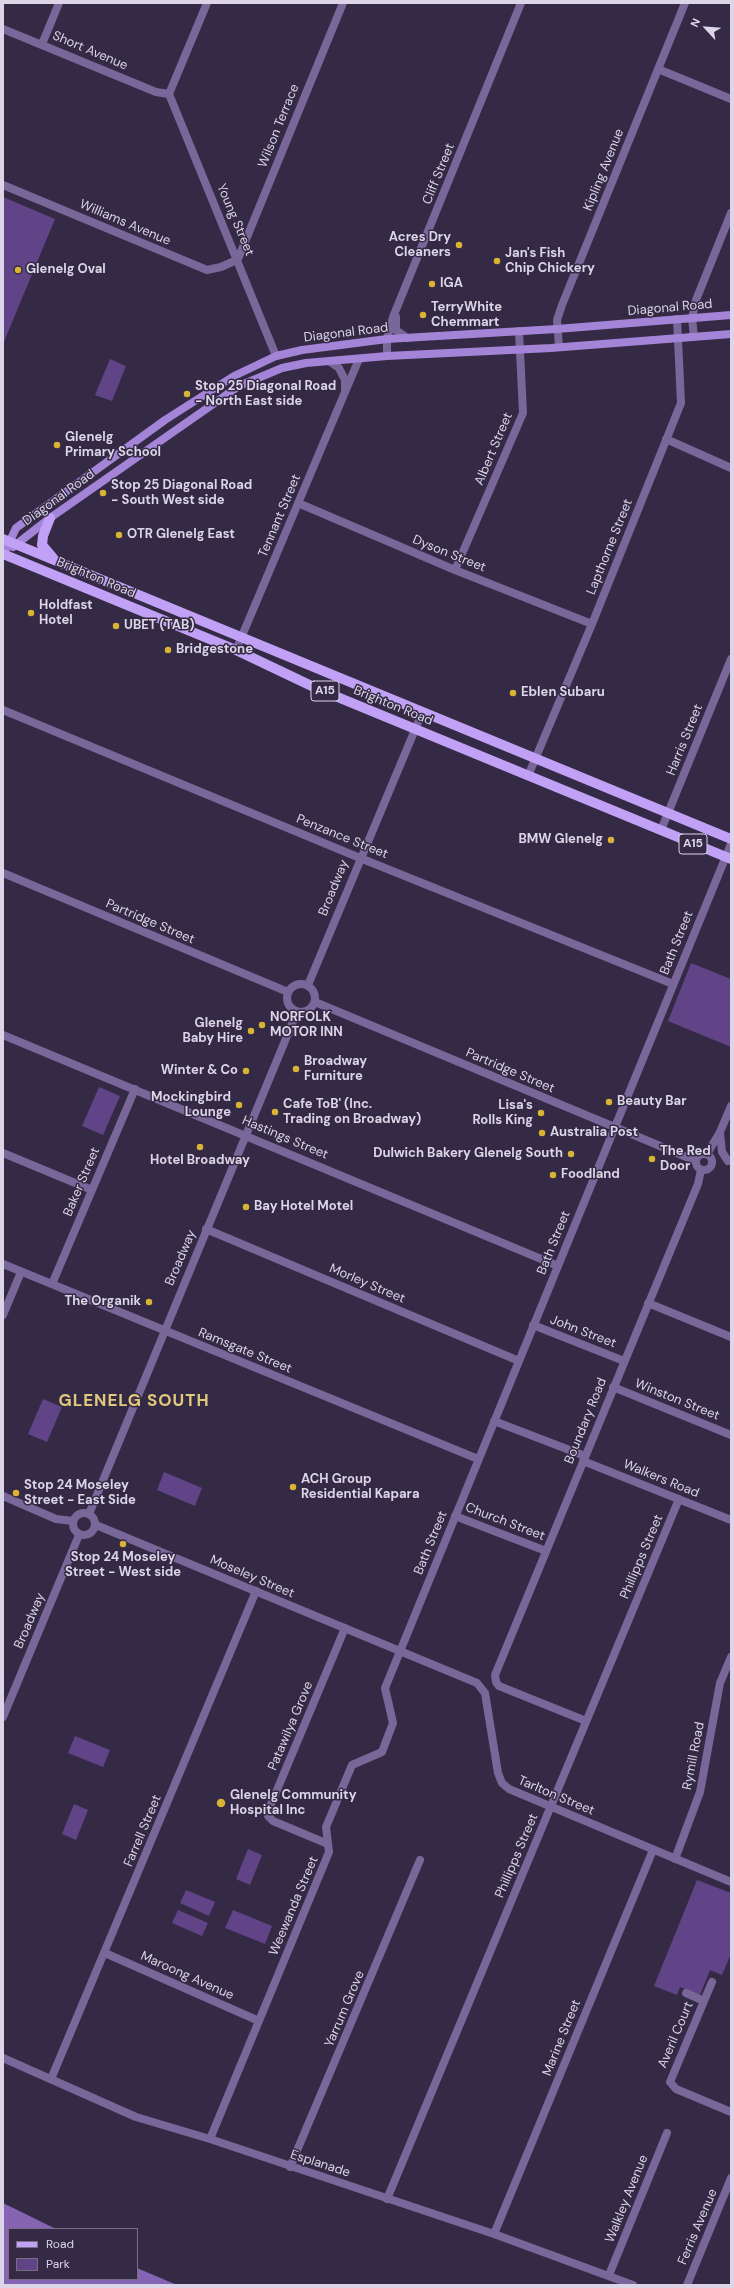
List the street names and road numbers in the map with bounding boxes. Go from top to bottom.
street label: Short Avenue [50,28,130,74]
street label: Wilson Terrace [255,82,303,170]
street label: Kipling Avenue [580,127,628,213]
street label: Cliff Street [420,141,458,207]
street label: Young Street [213,182,257,258]
street label: Williams Avenue [77,197,173,249]
street label: Diagonal Road [627,297,713,319]
street label: Diagonal Road [303,320,389,346]
street label: Albert Street [472,410,516,488]
street label: Diagonal Road [20,467,98,529]
street label: Tennant Street [256,472,304,560]
street label: Lapthorne Street [584,497,636,597]
street label: Dyson Street [410,532,488,576]
street label: Brighton Road [54,554,138,602]
road number: A15 [311,681,339,701]
street label: Brighton Road [351,683,435,729]
street label: Harris Street [664,702,706,778]
street label: Penzance Street [294,811,390,863]
road number: A15 [679,834,707,854]
street label: Broadway [316,858,352,918]
street label: Partridge Street [103,896,197,948]
street label: Bath Street [657,909,697,977]
street label: Partridge Street [463,1045,557,1097]
street label: Hastings Street [240,1113,330,1163]
street label: Baker Street [60,1145,104,1219]
street label: Bath Street [534,1209,574,1277]
street label: Broadway [162,1228,200,1288]
street label: Morley Street [327,1261,407,1307]
street label: John Street [548,1312,618,1352]
street label: Ramsgate Street [196,1325,294,1377]
street label: Boundary Road [562,1376,610,1466]
street label: Winston Street [632,1376,722,1424]
street label: Walkers Road [621,1457,701,1501]
street label: Church Street [463,1500,547,1544]
street label: Bath Street [411,1509,451,1577]
street label: Phillipps Street [617,1512,667,1602]
street label: Moseley Street [207,1552,297,1602]
street label: Broadway [11,1591,49,1651]
street label: Patawilya Grove [265,1679,317,1773]
street label: Rymill Road [680,1721,708,1791]
street label: Tarlton Street [515,1773,597,1819]
street label: Farrell Street [121,1793,165,1869]
street label: Phillipps Street [492,1811,542,1901]
street label: Weewanda Street [266,1854,322,1958]
street label: Maroong Avenue [138,1948,236,2004]
street label: Yarrum Grove [322,1968,368,2050]
street label: Marine Street [540,1997,584,2079]
street label: Averil Court [655,1999,697,2071]
street label: Esplanade [288,2147,352,2181]
street label: Walkley Avenue [602,2153,652,2245]
street label: Ferris Avenue [675,2187,721,2267]

